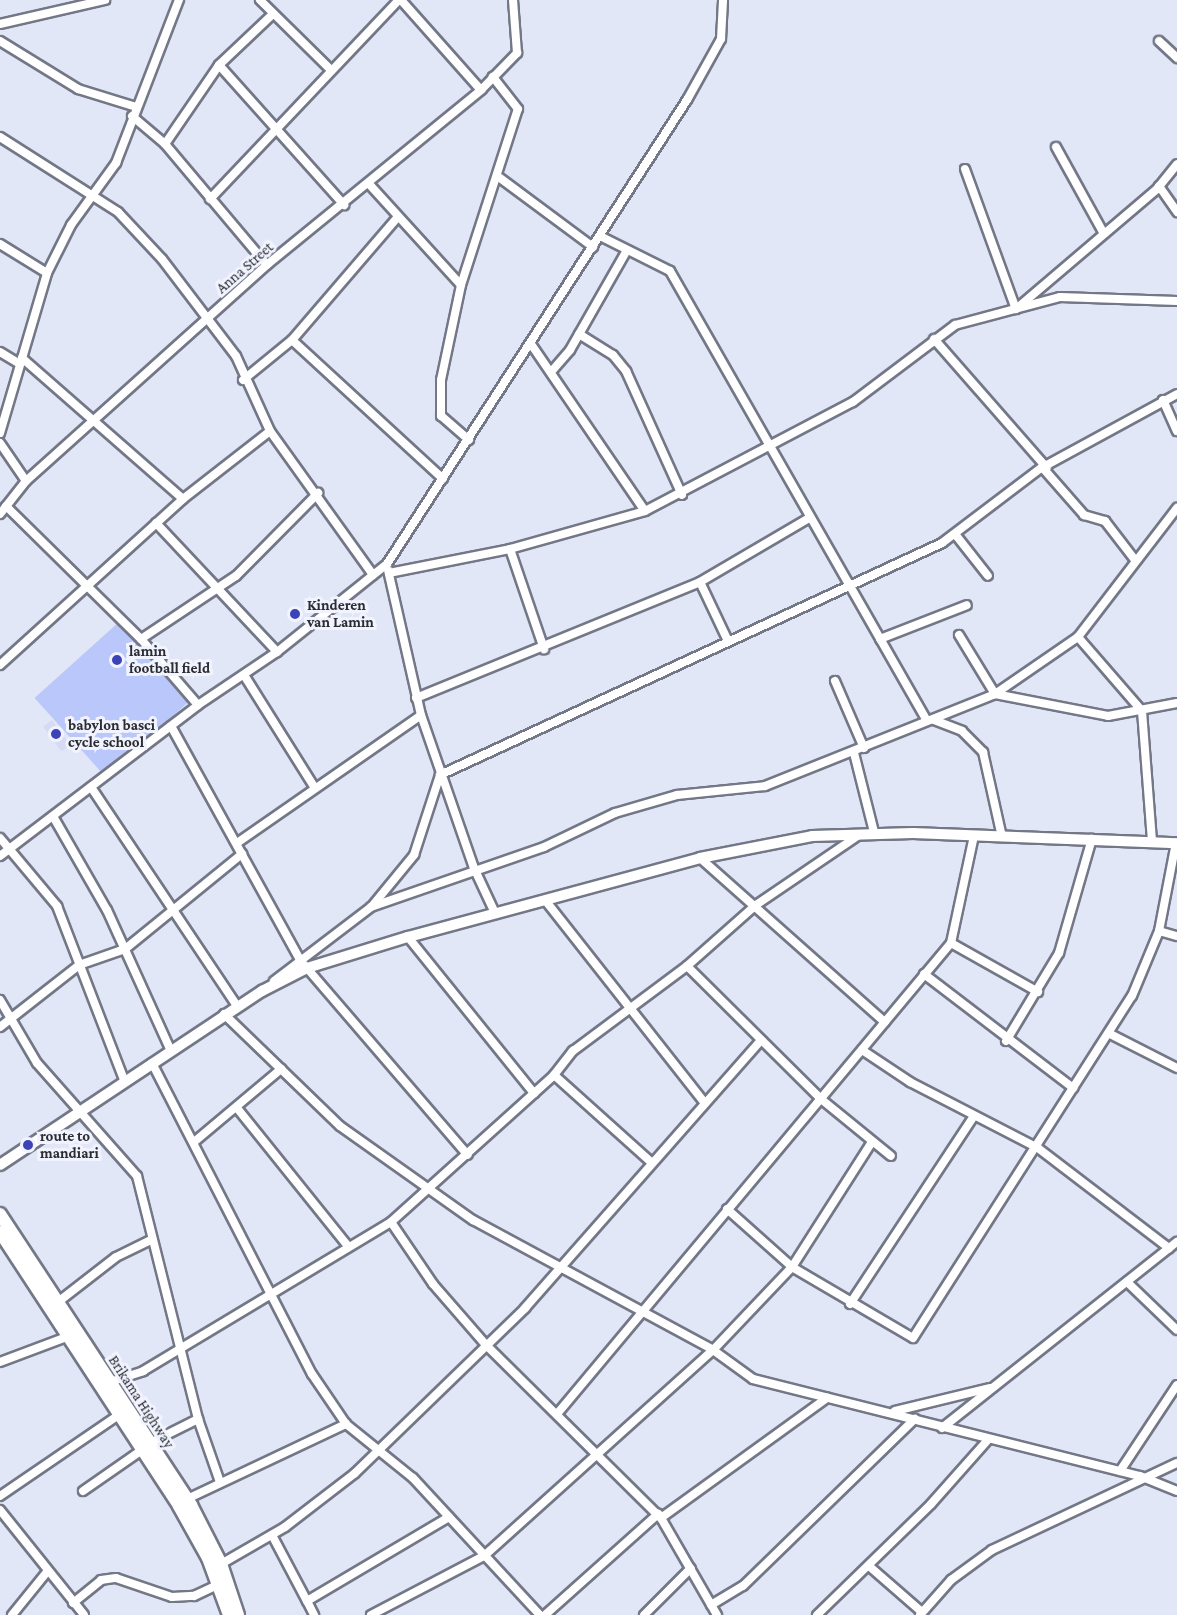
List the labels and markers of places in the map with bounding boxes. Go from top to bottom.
place label: Kinderen van Lamin [307,596,374,631]
marker: Kinderen van Lamin [288,607,302,621]
place label: lamin football field [129,642,210,677]
marker: lamin football field [110,653,124,667]
place label: babylon basci cycle school [68,716,155,751]
marker: babylon basci cycle school [49,727,63,741]
place label: route to mandiari [40,1127,99,1162]
marker: route to mandiari [21,1138,35,1152]

